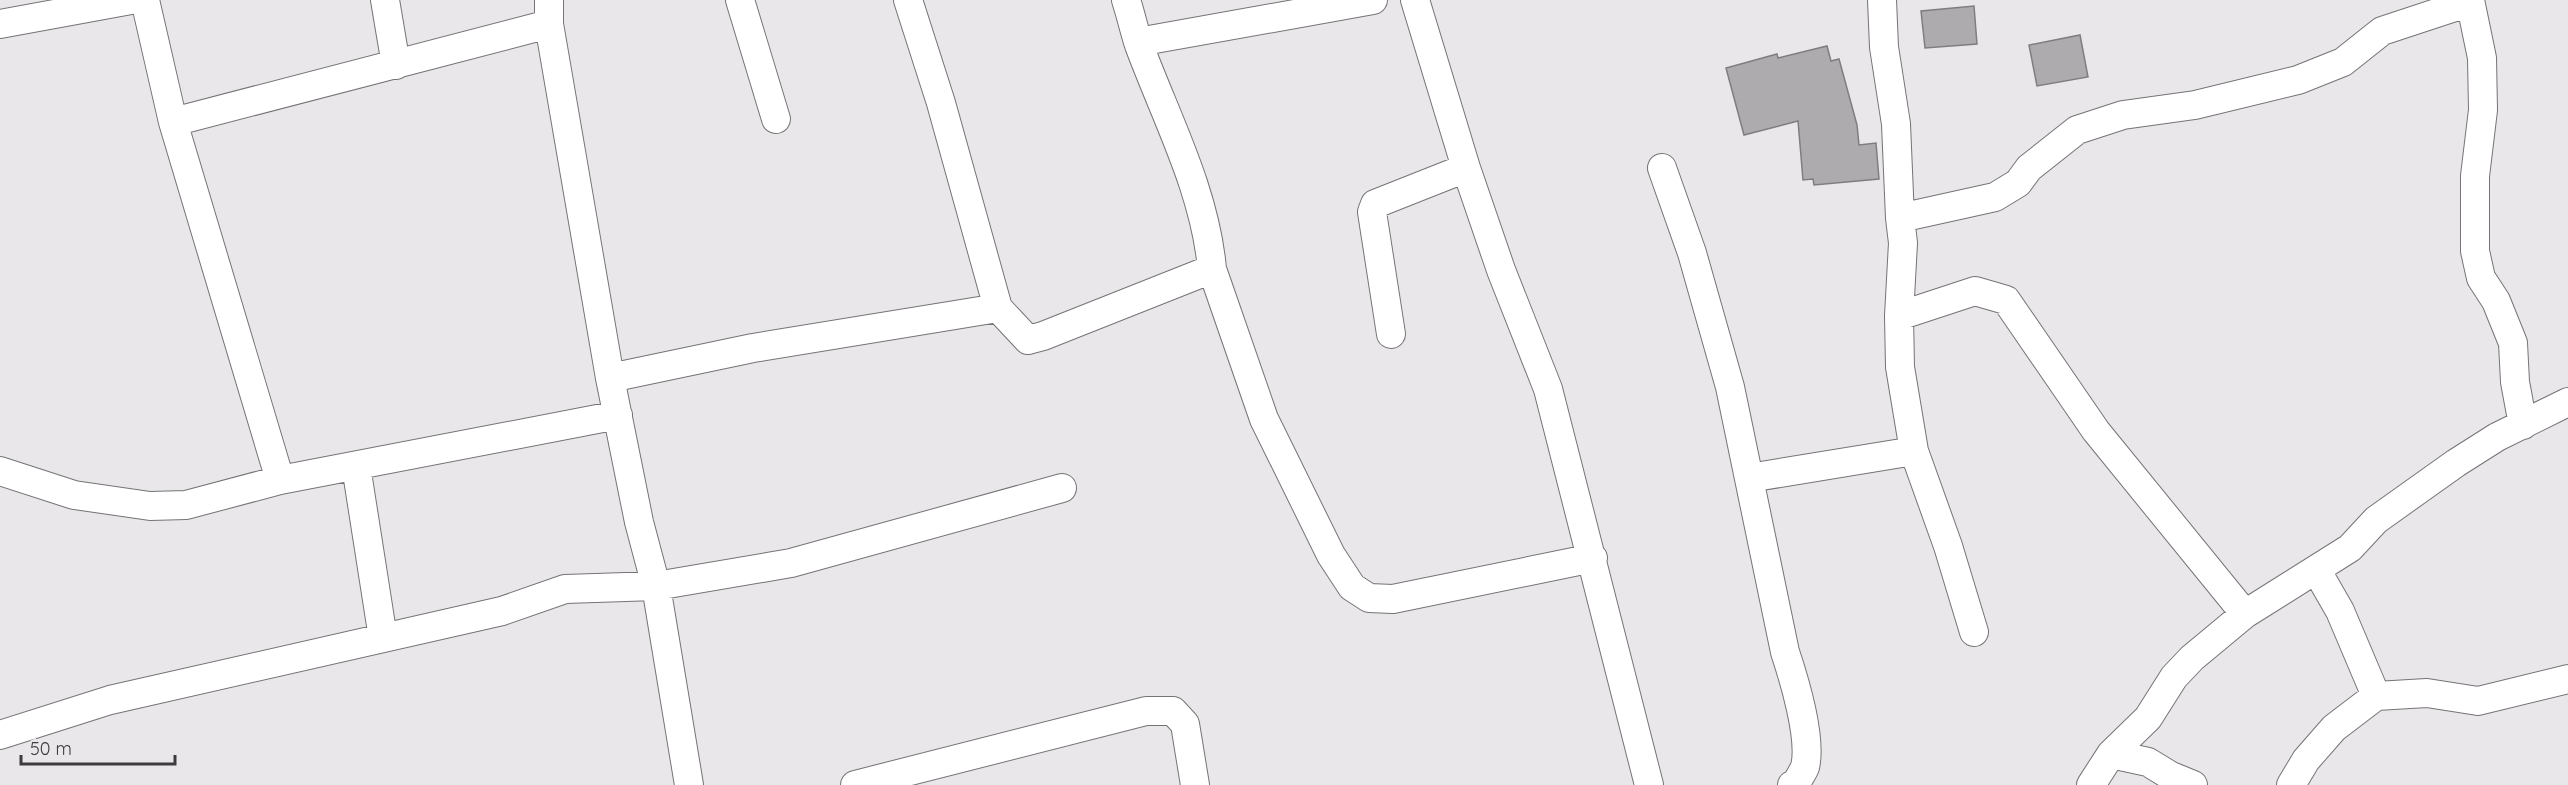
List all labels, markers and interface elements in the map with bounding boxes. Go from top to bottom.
scale bar [21,728,176,766]
text: 50 m [30,737,72,760]

